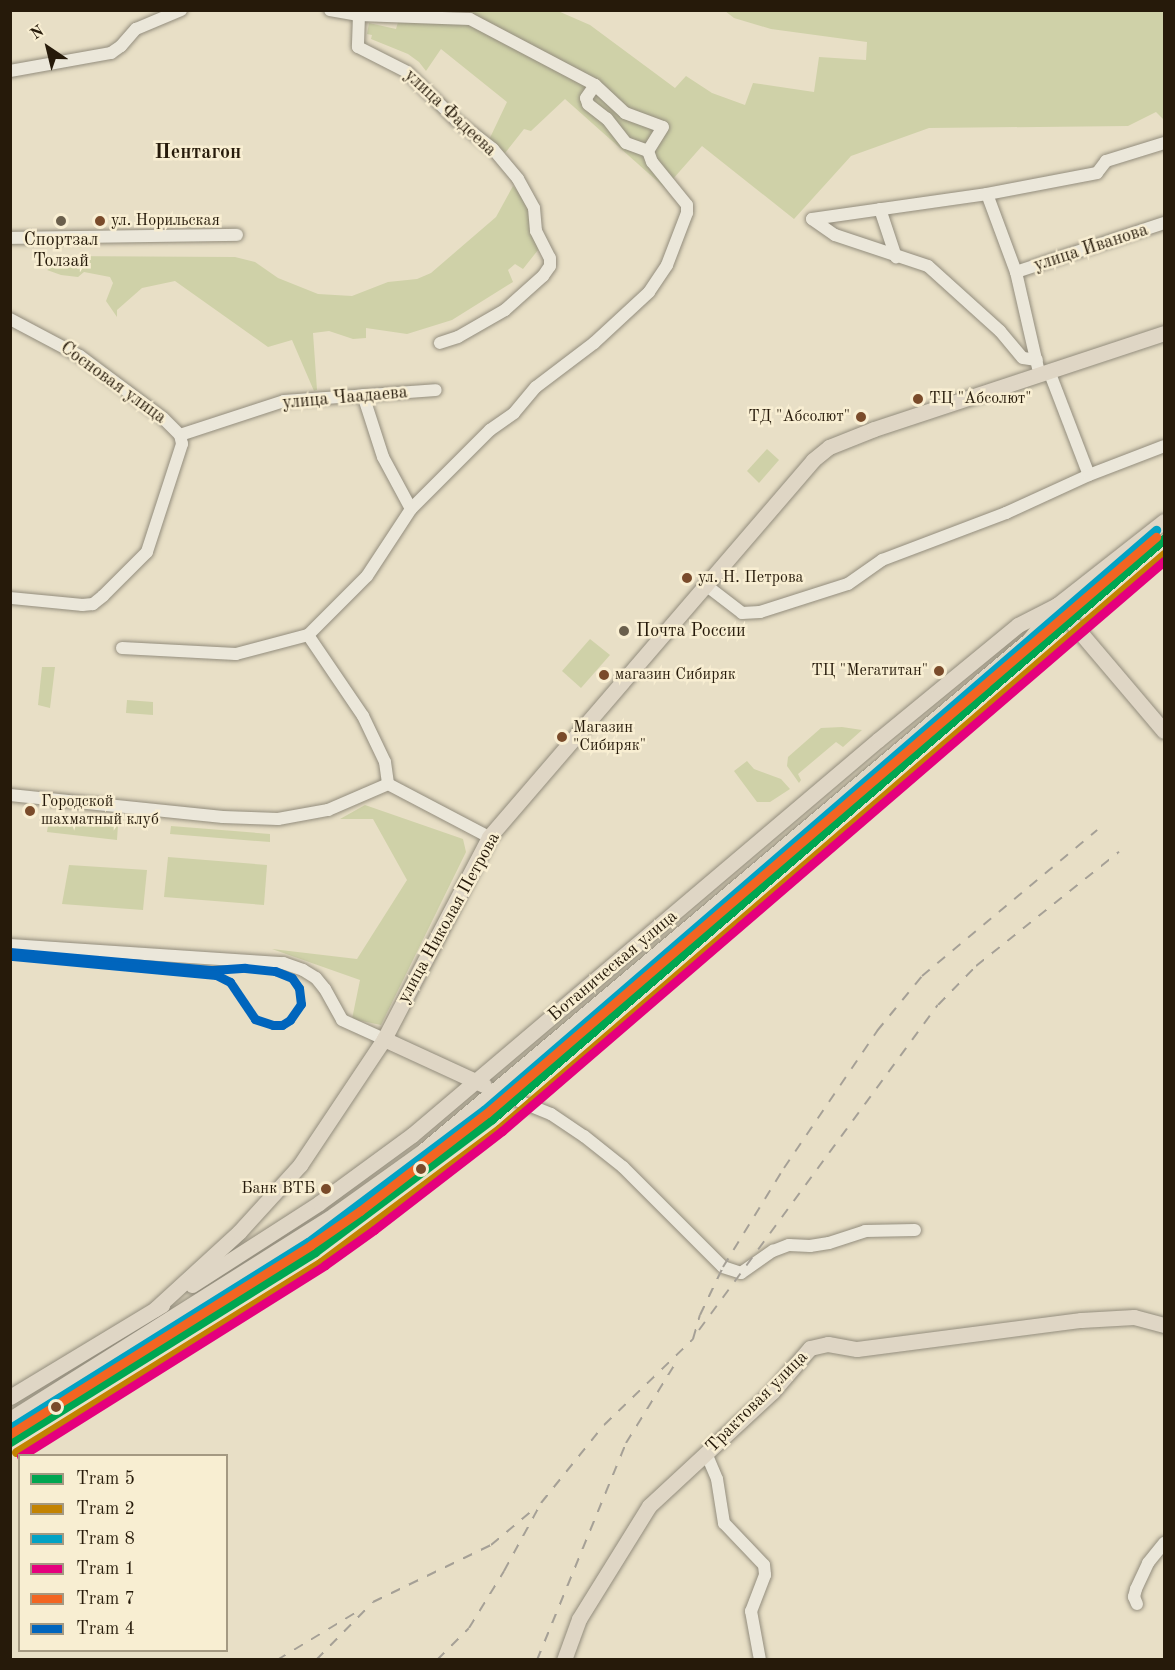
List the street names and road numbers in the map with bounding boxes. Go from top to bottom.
street label: улица Фадеева [399,65,501,161]
street label: улица Иванова [1031,219,1151,277]
street label: Сосновая улица [56,337,170,429]
street label: улица Чаадаева [282,382,408,414]
street label: улица Николая Петрова [393,829,505,1007]
street label: Ботаническая улица [544,906,682,1026]
street label: Трактовая улица [701,1346,813,1458]

